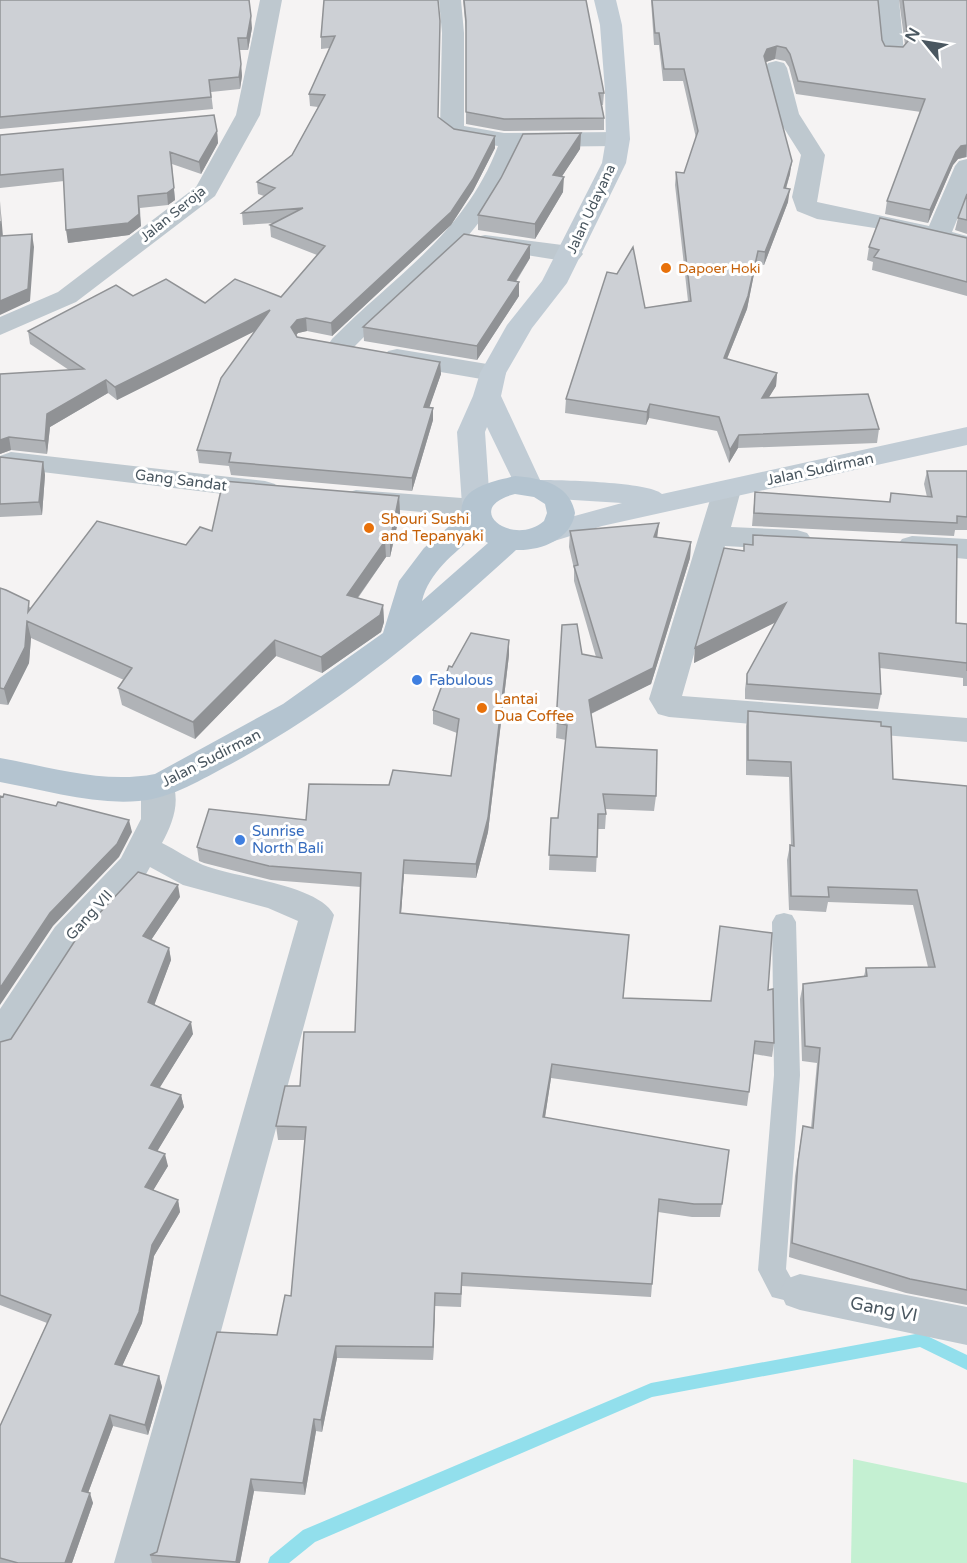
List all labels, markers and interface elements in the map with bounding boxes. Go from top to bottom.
north arrow [895,12,955,72]
text: N [901,24,925,46]
street label: Jalan Udayana [563,162,619,256]
street label: Jalan Seroja [137,182,209,246]
place label: Dapoer Hoki [678,260,761,277]
marker: Dapoer Hoki [659,261,673,275]
street label: Jalan Sudirman [765,449,875,489]
street label: Gang Sandat [134,465,228,495]
place label: Shouri Sushi and Tepanyaki [381,510,484,545]
marker: Shouri Sushi and Tepanyaki [362,521,376,535]
place label: Fabulous [429,671,493,689]
marker: Fabulous [410,673,424,687]
place label: Lantai Dua Coffee [494,690,574,725]
marker: Lantai Dua Coffee [475,701,489,715]
street label: Jalan Sudirman [158,725,264,791]
place label: Sunrise North Bali [252,822,324,857]
marker: Sunrise North Bali [233,833,247,847]
street label: Gang VII [62,886,116,944]
street label: Gang VI [848,1292,920,1326]

